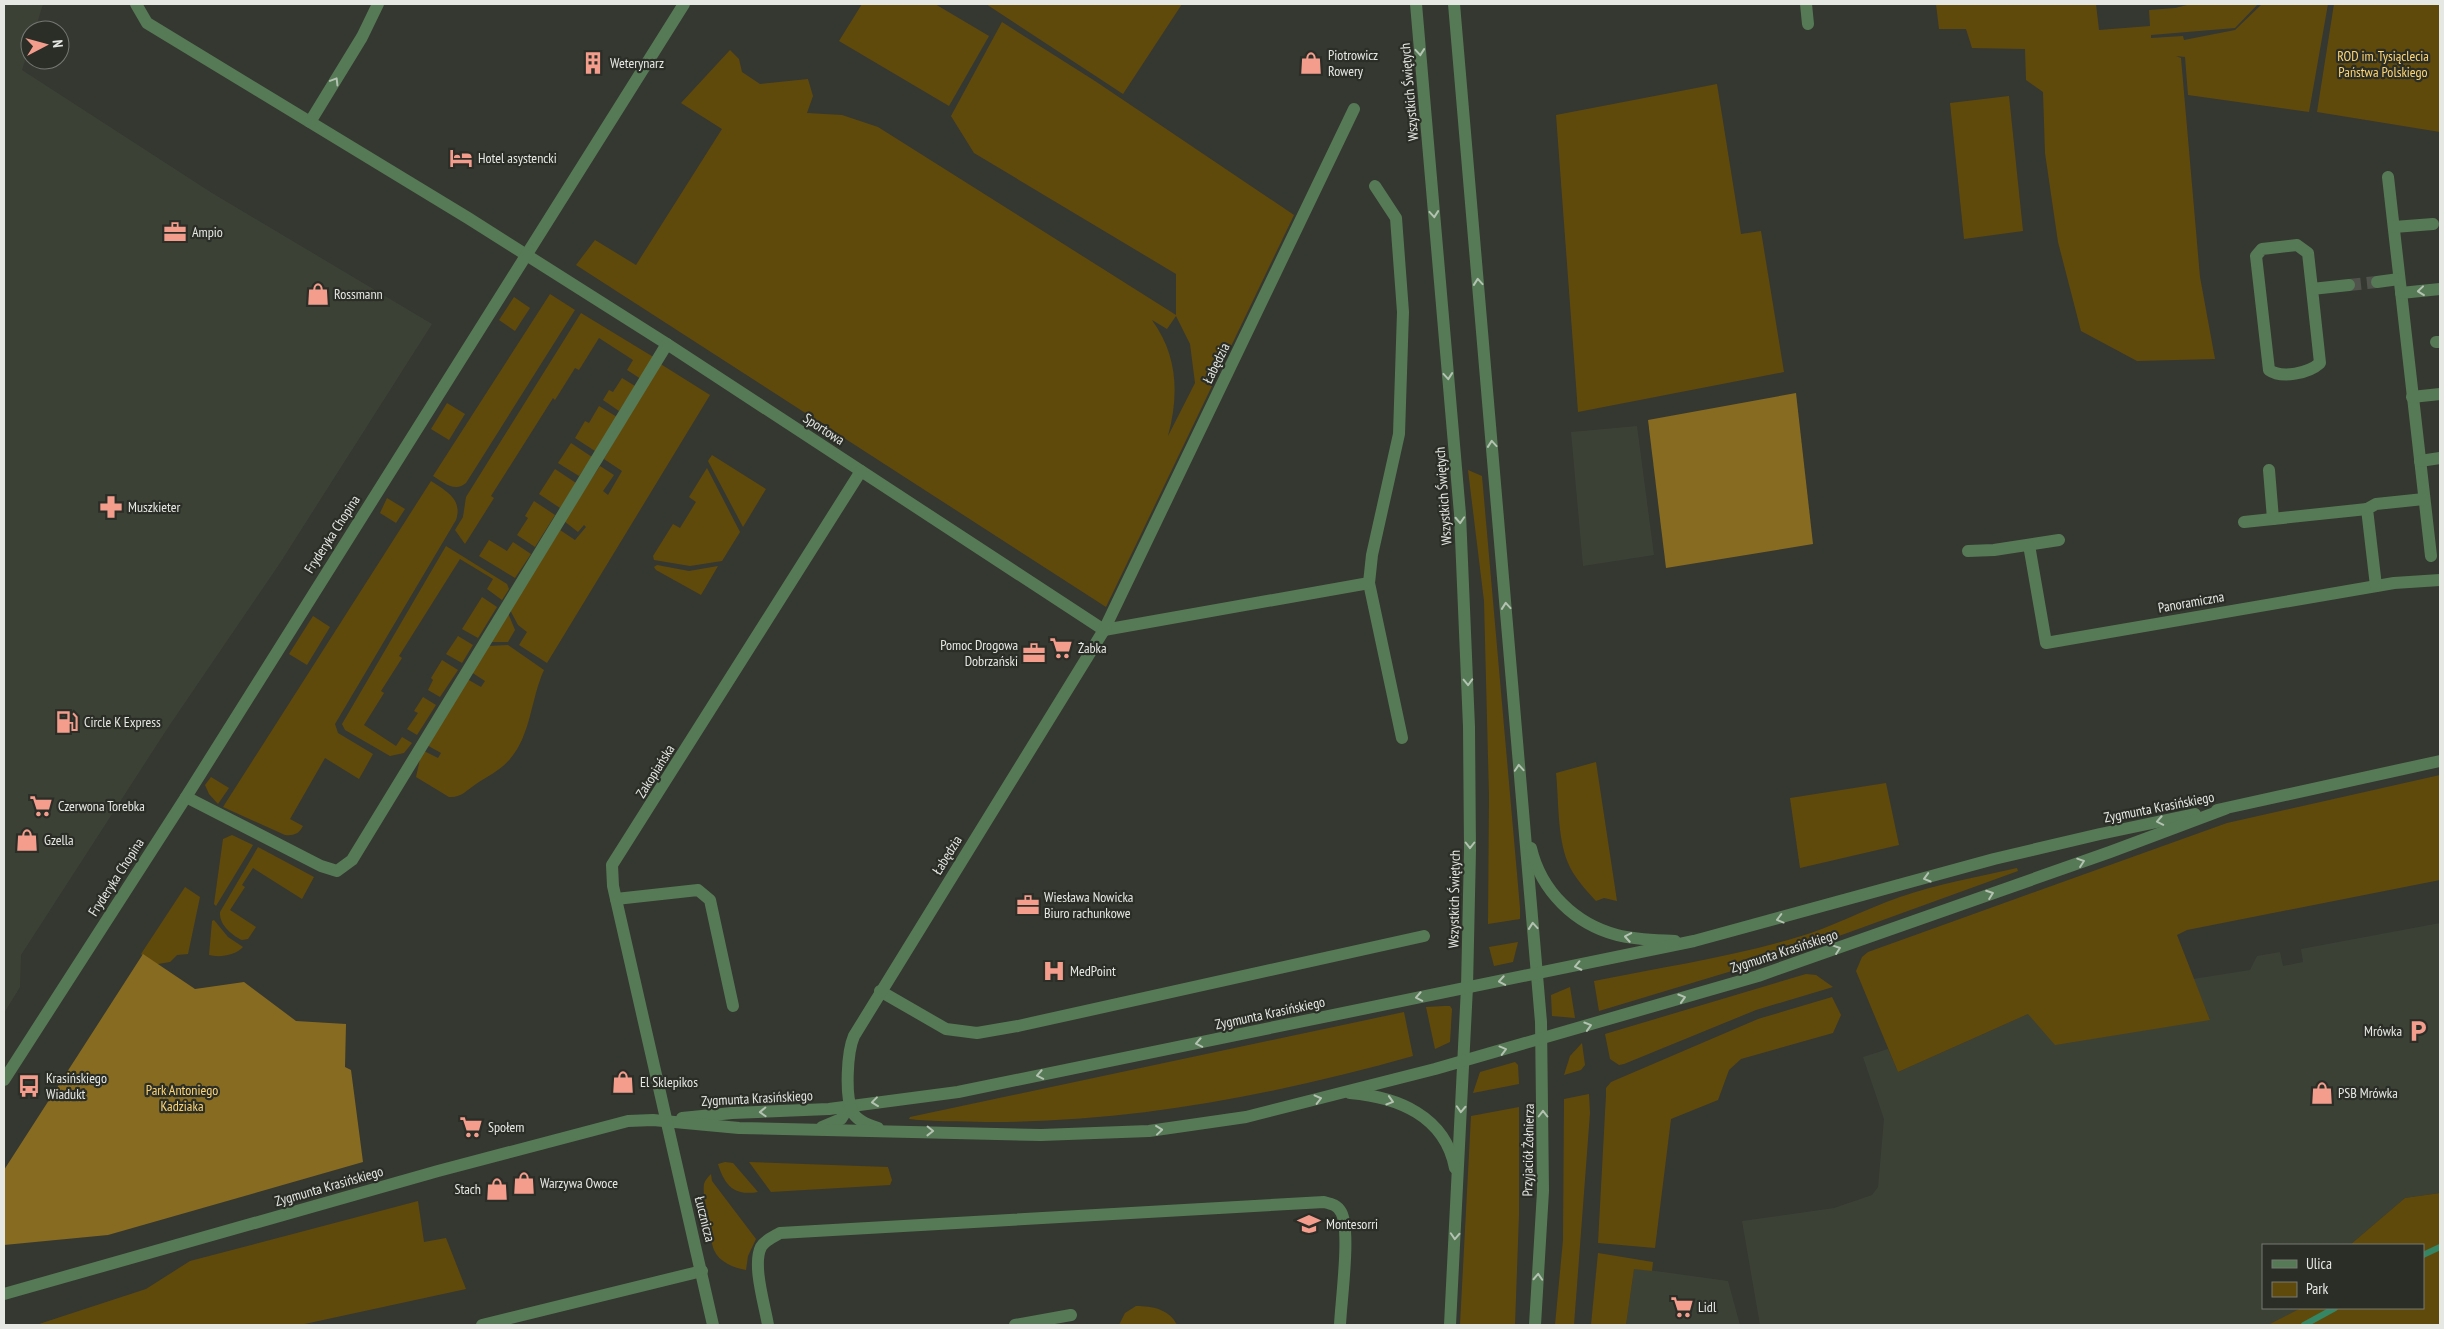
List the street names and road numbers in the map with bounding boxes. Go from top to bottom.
street label: Wszystkich Świętych [1396,42,1422,142]
street label: Łabędzia [1199,340,1233,386]
street label: Sportowa [800,409,848,449]
street label: Wszystkich Świętych [1431,446,1455,546]
street label: Fryderyka Chopina [300,492,364,576]
street label: Panoramiczna [2156,587,2226,617]
street label: Zakopiańska [632,741,678,801]
street label: Zygmunta Krasińskiego [2102,787,2216,827]
street label: Łabędzia [928,832,966,878]
street label: Fryderyka Chopina [84,835,148,919]
street label: Wszystkich Świętych [1444,850,1464,948]
street label: Zygmunta Krasińskiego [1728,925,1840,977]
street label: Zygmunta Krasińskiego [1213,993,1327,1033]
street label: Zygmunta Krasińskiego [701,1086,813,1110]
street label: Przyjaciół Żołnierza [1518,1103,1538,1197]
street label: Zygmunta Krasińskiego [273,1162,385,1210]
street label: Łucznicza [691,1194,719,1244]

